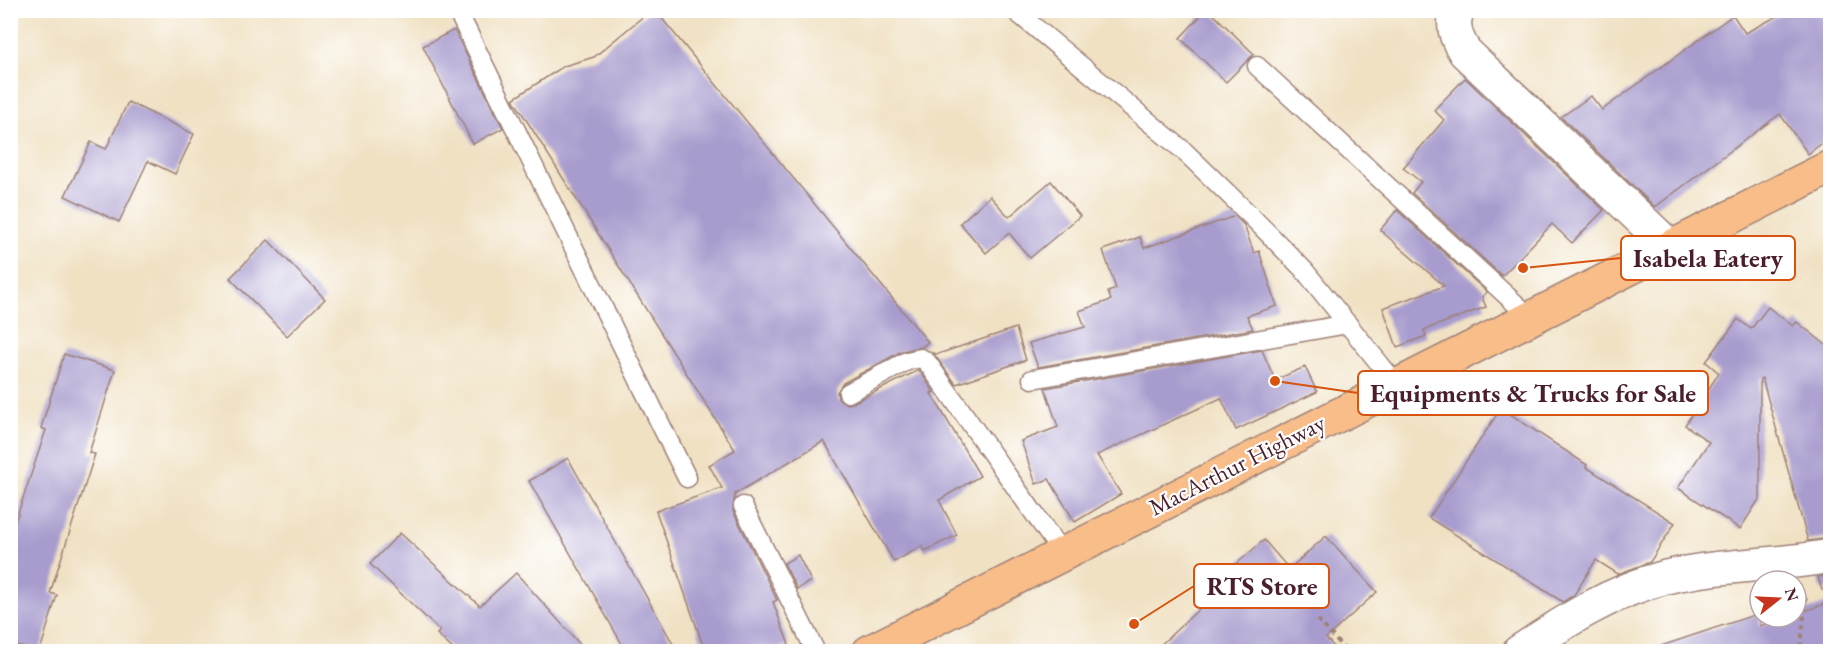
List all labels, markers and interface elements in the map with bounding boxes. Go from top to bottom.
callout: Isabela Eatery [1621,236,1795,280]
text: Isabela Eatery [1633,241,1784,275]
callout: Equipments & Trucks for Sale [1358,371,1708,415]
text: Equipments & Trucks for Sale [1370,376,1696,410]
street label: MacArthur Highway [1143,407,1331,522]
callout: RTS Store [1194,564,1329,608]
text: RTS Store [1206,569,1318,603]
north arrow [1748,569,1808,629]
text: N [1780,585,1804,604]

